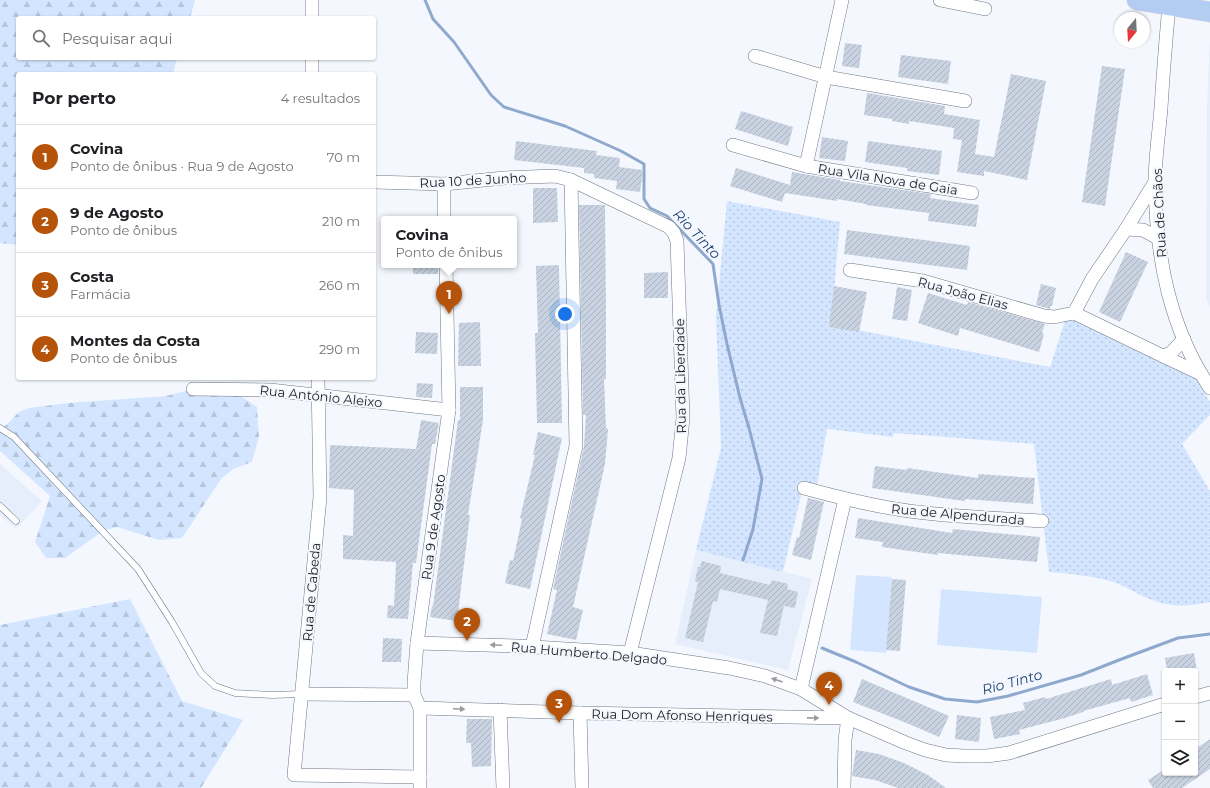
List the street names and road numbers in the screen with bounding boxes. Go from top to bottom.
street label: Rua Vila Nova de Gaia [817,160,959,198]
street label: Rua de Chãos [1149,168,1169,258]
street label: Rua 10 de Junho [419,169,527,191]
street label: Rua João Elias [916,273,1010,313]
street label: Rua da Liberdade [671,318,689,434]
street label: Rua António Aleixo [259,382,383,410]
street label: Rua 9 de Agosto [418,473,448,581]
street label: Rua de Alpendurada [891,500,1025,528]
street label: Rua de Cabeda [299,542,323,642]
street label: Rua Humberto Delgado [510,638,668,668]
street label: Rua Dom Afonso Henriques [591,705,773,725]

